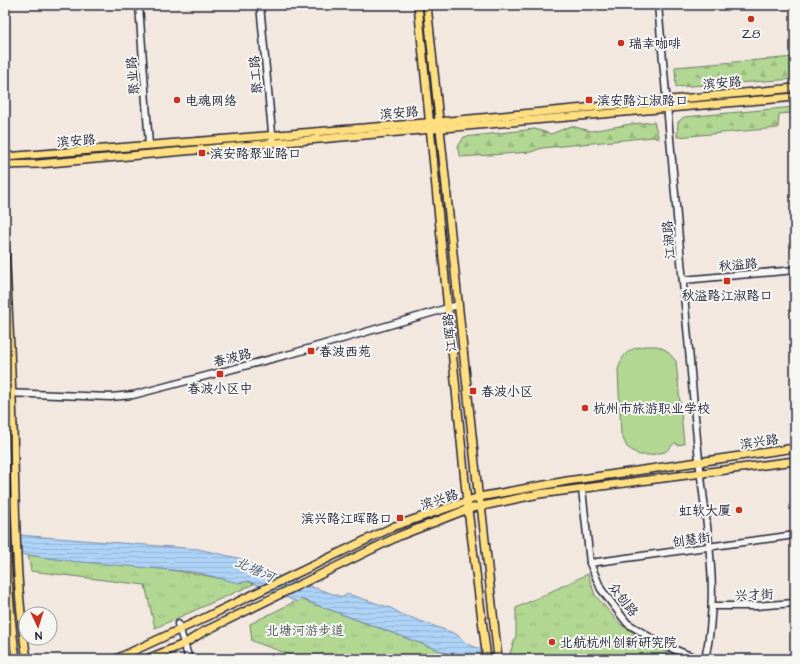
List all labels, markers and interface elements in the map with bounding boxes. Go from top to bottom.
marker: Z8 [746,14,756,24]
place label: Z8 [742,25,761,43]
place label: 瑞幸咖啡 [629,35,681,53]
marker: 瑞幸咖啡 [616,38,626,48]
street label: 聚工路 [245,55,267,95]
street label: 聚业路 [122,56,144,96]
street label: 滨安路 [702,72,742,94]
place label: 电魂网络 [185,92,237,110]
place label: 滨安路江淑路口 [597,92,688,110]
marker: 电魂网络 [172,95,182,105]
marker: 滨安路江淑路口 [584,95,594,105]
street label: 滨安路 [379,102,419,124]
street label: 滨安路 [56,130,96,152]
place label: 滨安路聚业路口 [210,145,301,163]
marker: 滨安路聚业路口 [197,148,207,158]
street label: 江淑路 [658,220,680,260]
street label: 秋溢路 [718,254,758,276]
marker: 秋溢路江淑路口 [722,276,732,286]
place label: 秋溢路江淑路口 [681,287,773,305]
street label: 江晖路 [439,313,461,353]
place label: 春波西苑 [319,343,371,361]
street label: 春波路 [211,345,253,371]
marker: 春波西苑 [306,346,316,356]
marker: 春波小区中 [215,369,225,379]
place label: 春波小区中 [187,380,253,398]
place label: 春波小区 [481,383,533,401]
marker: 春波小区 [468,386,478,396]
place label: 杭州市旅游职业学校 [593,400,710,418]
marker: 杭州市旅游职业学校 [580,403,590,413]
street label: 滨兴路 [739,430,780,454]
street label: 滨兴路 [418,485,461,515]
place label: 虹软大厦 [679,502,731,520]
marker: 虹软大厦 [734,505,744,515]
place label: 滨兴路江晖路口 [301,510,392,528]
marker: 滨兴路江晖路口 [395,513,405,523]
street label: 创慧街 [671,528,712,552]
water label: 北塘河 [231,552,280,588]
street label: 众创路 [604,579,642,621]
street label: 兴才街 [734,585,774,605]
north arrow [18,606,58,646]
park label: 北塘河游步道 [266,622,344,640]
text: N [35,628,43,643]
place label: 北航杭州创新研究院 [560,634,677,652]
marker: 北航杭州创新研究院 [547,637,557,647]

